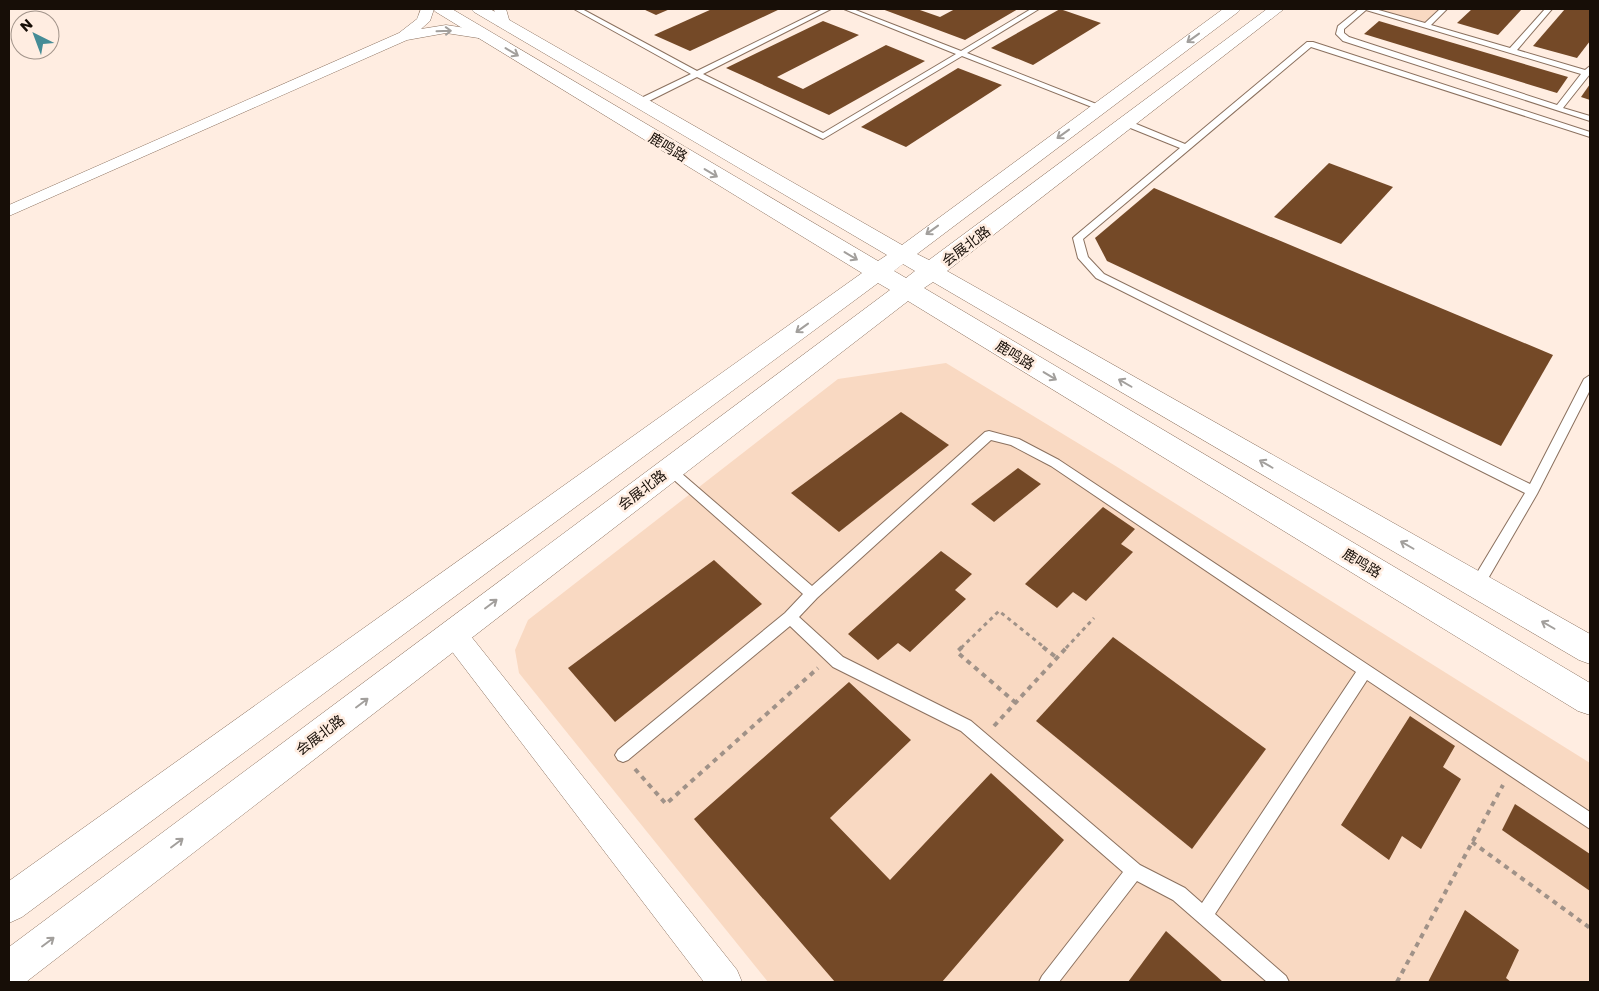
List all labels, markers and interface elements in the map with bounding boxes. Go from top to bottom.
north arrow [10,10,60,60]
text: N [16,14,37,36]
one-way arrow [436,26,452,35]
one-way arrow [1187,32,1201,43]
one-way arrow [505,48,519,58]
street label: 鹿鸣路 [645,128,691,166]
one-way arrow [1056,129,1070,139]
one-way arrow [704,168,718,178]
street label: 会展北路 [938,221,994,271]
one-way arrow [926,225,939,236]
one-way arrow [843,252,857,262]
one-way arrow [796,322,809,333]
street label: 鹿鸣路 [992,336,1038,374]
one-way arrow [1042,371,1056,381]
one-way arrow [1118,378,1132,388]
one-way arrow [1258,459,1273,469]
street label: 会展北路 [614,465,670,515]
one-way arrow [1400,539,1414,549]
street label: 鹿鸣路 [1339,544,1385,582]
one-way arrow [484,599,497,610]
one-way arrow [1541,620,1556,630]
one-way arrow [355,697,368,708]
street label: 会展北路 [292,710,348,760]
one-way arrow [170,838,183,849]
one-way arrow [41,936,54,947]

